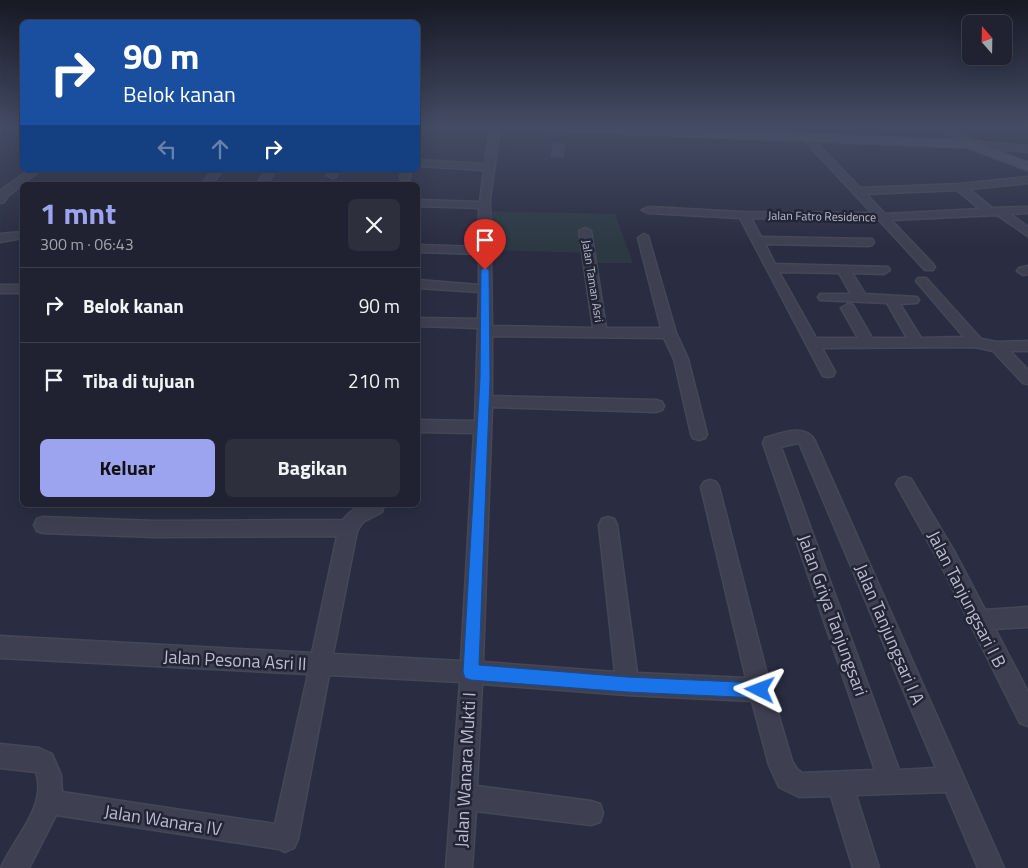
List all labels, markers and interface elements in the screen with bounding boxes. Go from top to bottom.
north arrow [962,15,1012,65]
map controls [962,15,1012,65]
text: 90 m [123,29,199,83]
icon: right [40,40,105,105]
text: Belok kanan [123,77,236,111]
icon: left [153,135,181,163]
icon: ahead [206,135,234,163]
icon: right [259,135,287,163]
text: 1 mnt [40,190,116,236]
button: close [348,199,400,251]
street label: Jalan Fatro Residence [768,206,876,226]
pin [464,219,506,270]
icon: arrive [471,226,499,254]
text: 300 m · 06:43 [40,232,134,256]
street label: Jalan Taman Asri [577,238,609,324]
icon: right [40,291,68,319]
text: Belok kanan [83,291,184,320]
text: 90 m [359,291,400,320]
icon: arrive [40,366,68,394]
text: Tiba di tujuan [83,366,195,395]
text: 210 m [348,366,400,395]
button: Keluar [40,439,215,497]
button: Bagikan [225,439,400,497]
street label: Jalan Tanjungsari I B [921,526,1013,672]
street label: Jalan Griya Tanjungsari [791,530,875,700]
street label: Jalan Tanjungsari I A [848,559,932,709]
street label: Jalan Pesona Asri II [163,643,307,677]
position arrow [733,663,785,715]
street label: Jalan Wanara Mukti I [447,692,483,848]
street label: Jalan Wanara IV [102,797,224,843]

